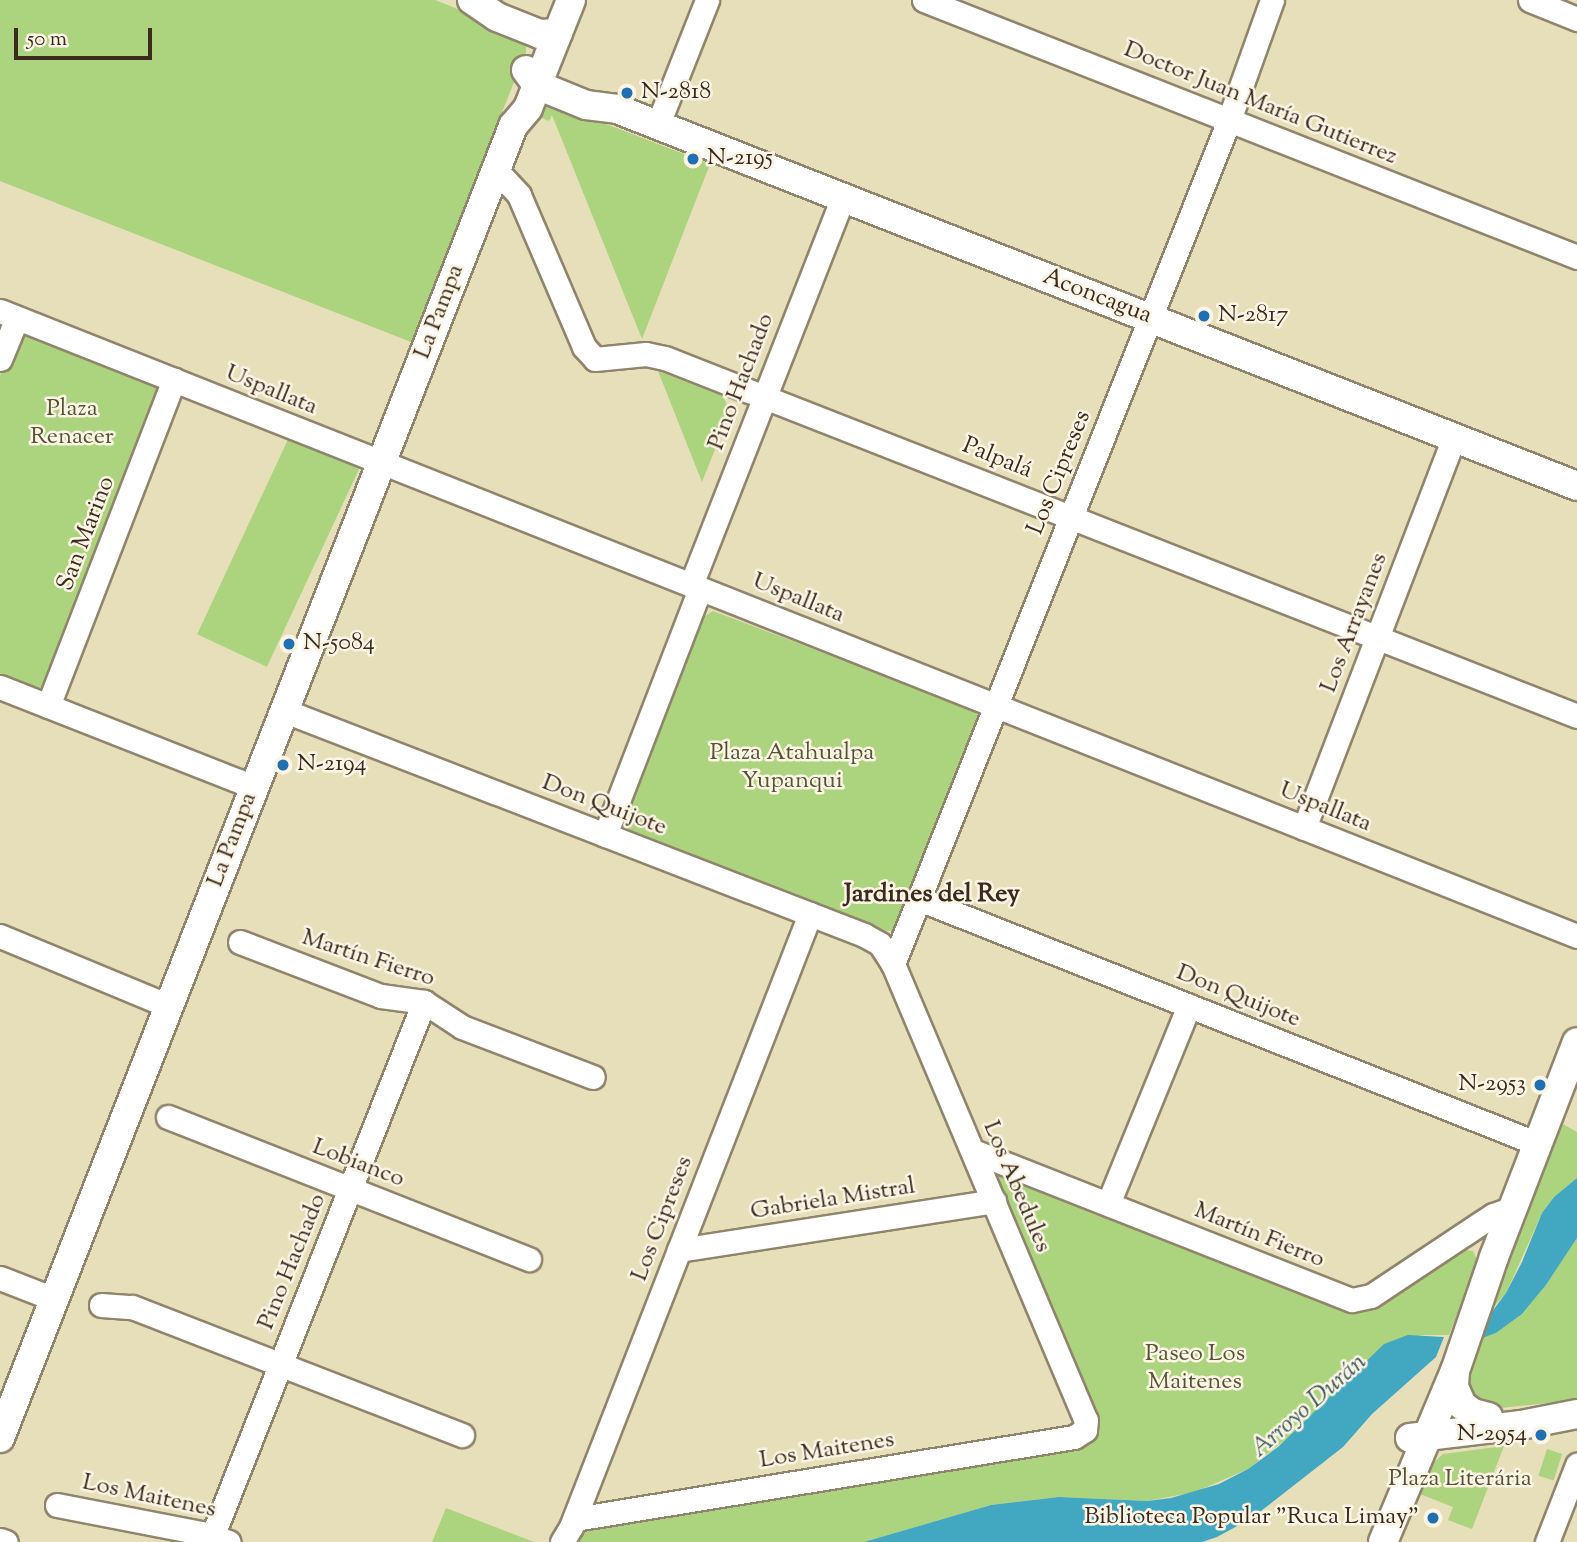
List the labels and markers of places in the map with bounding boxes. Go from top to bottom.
place label: N-2818 [641,79,711,107]
marker: N-2818 [619,85,635,101]
place label: N-2195 [707,145,773,173]
marker: N-2195 [685,151,701,167]
place label: N-2817 [1218,302,1288,330]
marker: N-2817 [1196,308,1212,324]
place label: N-5084 [303,630,375,658]
marker: N-5084 [281,636,297,652]
place label: N-2194 [297,751,367,779]
marker: N-2194 [275,757,291,773]
place label: N-2953 [1458,1071,1526,1099]
marker: N-2953 [1532,1077,1548,1093]
place label: N-2954 [1457,1421,1527,1449]
marker: N-2954 [1533,1427,1549,1443]
place label: Biblioteca Popular "Ruca Limay" [1084,1504,1419,1532]
marker: Biblioteca Popular "Ruca Limay" [1425,1510,1441,1526]

